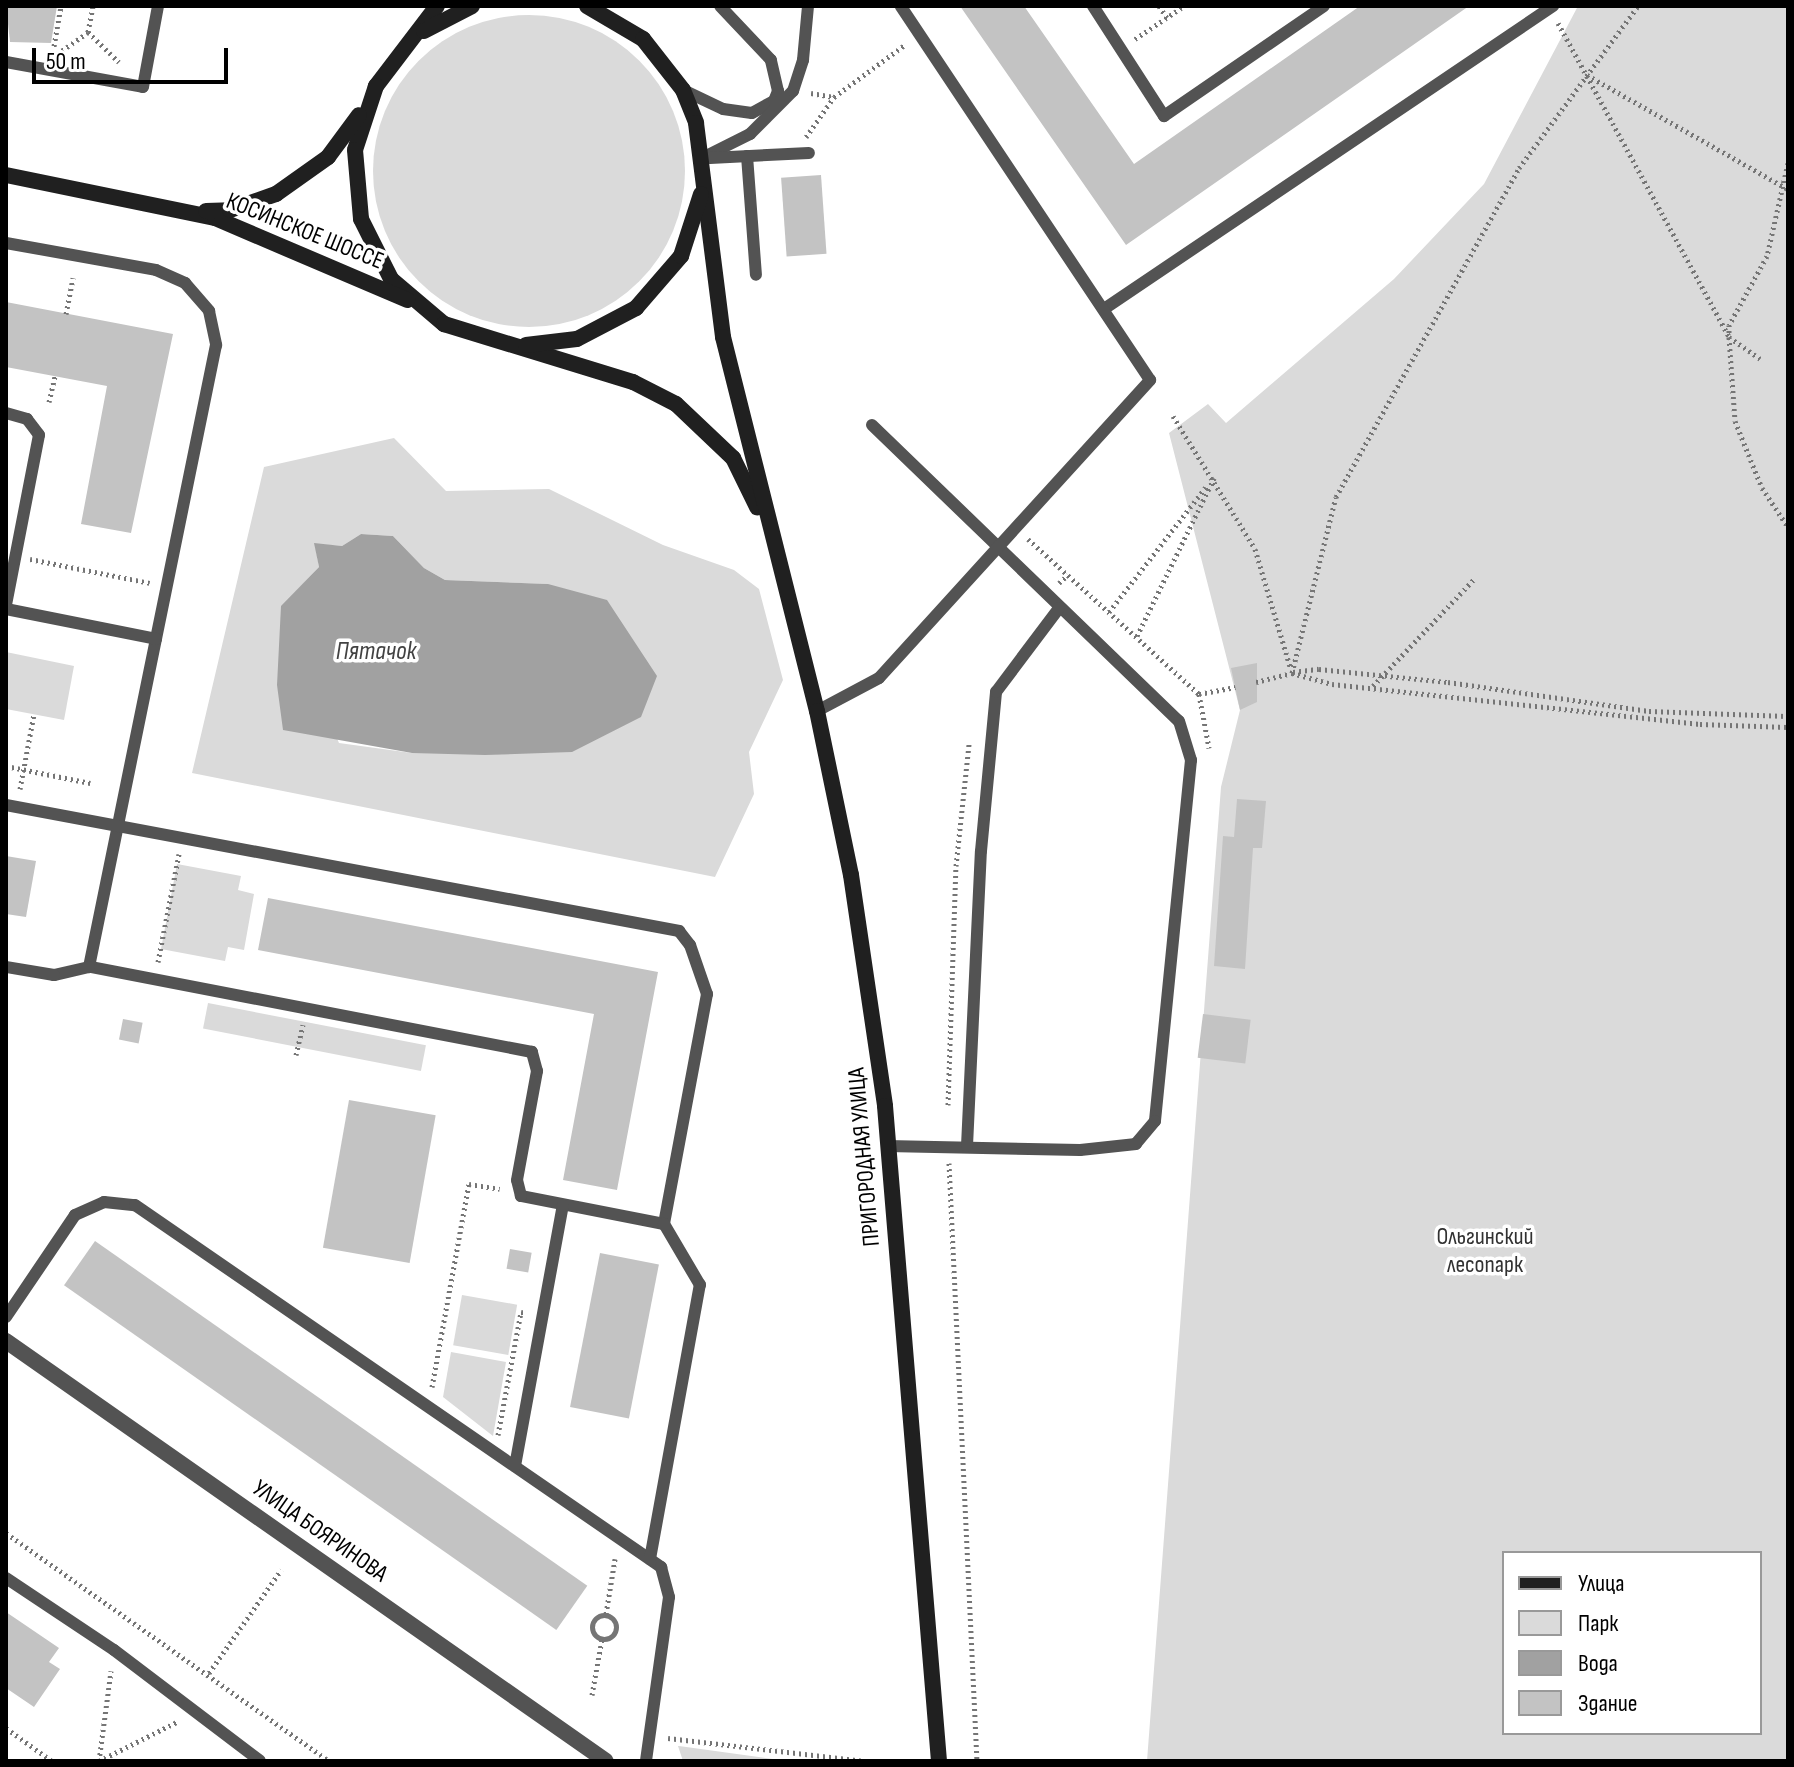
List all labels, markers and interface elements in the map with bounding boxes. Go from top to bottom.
scale bar [36,32,232,82]
text: 50 m [46,47,86,76]
street label: КОСИНСКОЕ ШОССЕ [222,186,388,276]
water label: Пятачок [336,636,416,668]
street label: ПРИГОРОДНАЯ УЛИЦА [842,1066,886,1248]
park label: Ольгинский лесопарк [1436,1223,1534,1279]
street label: УЛИЦА БОЯРИНОВА [247,1474,393,1588]
legend [1502,1551,1762,1735]
text: Улица [1578,1569,1624,1598]
text: Парк [1578,1609,1618,1638]
text: Вода [1578,1649,1618,1678]
text: Здание [1578,1689,1637,1718]

